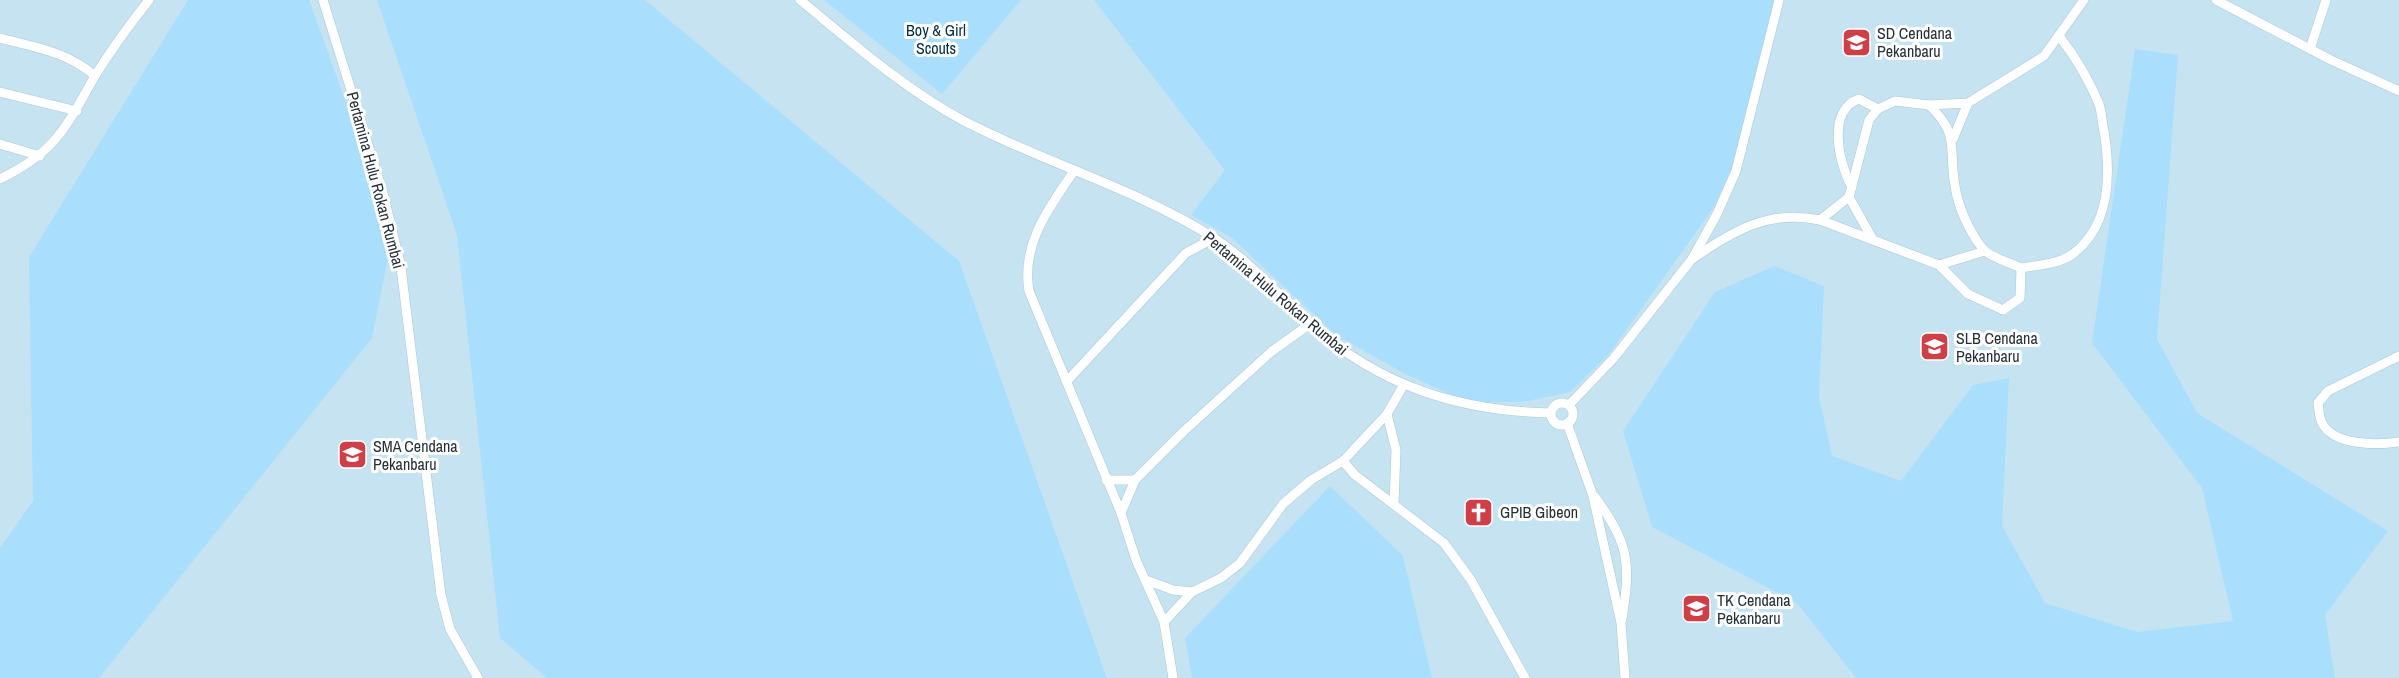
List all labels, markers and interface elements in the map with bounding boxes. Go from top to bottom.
park label: Boy & Girl Scouts [906,19,966,59]
place label: SD Cendana Pekanbaru [1877,22,1953,62]
school or university icon: SD Cendana Pekanbaru [1840,26,1872,58]
street label: Pertamina Hulu Rokan Rumbai [342,89,410,271]
street label: Pertamina Hulu Rokan Rumbai [1199,226,1353,360]
place label: SLB Cendana Pekanbaru [1956,327,2038,367]
school or university icon: SLB Cendana Pekanbaru [1919,331,1951,363]
place label: SMA Cendana Pekanbaru [373,435,458,475]
school or university icon: SMA Cendana Pekanbaru [336,439,368,471]
church icon: GPIB Gibeon [1463,496,1495,528]
place label: GPIB Gibeon [1500,501,1578,523]
place label: TK Cendana Pekanbaru [1717,589,1791,629]
school or university icon: TK Cendana Pekanbaru [1680,593,1712,625]

